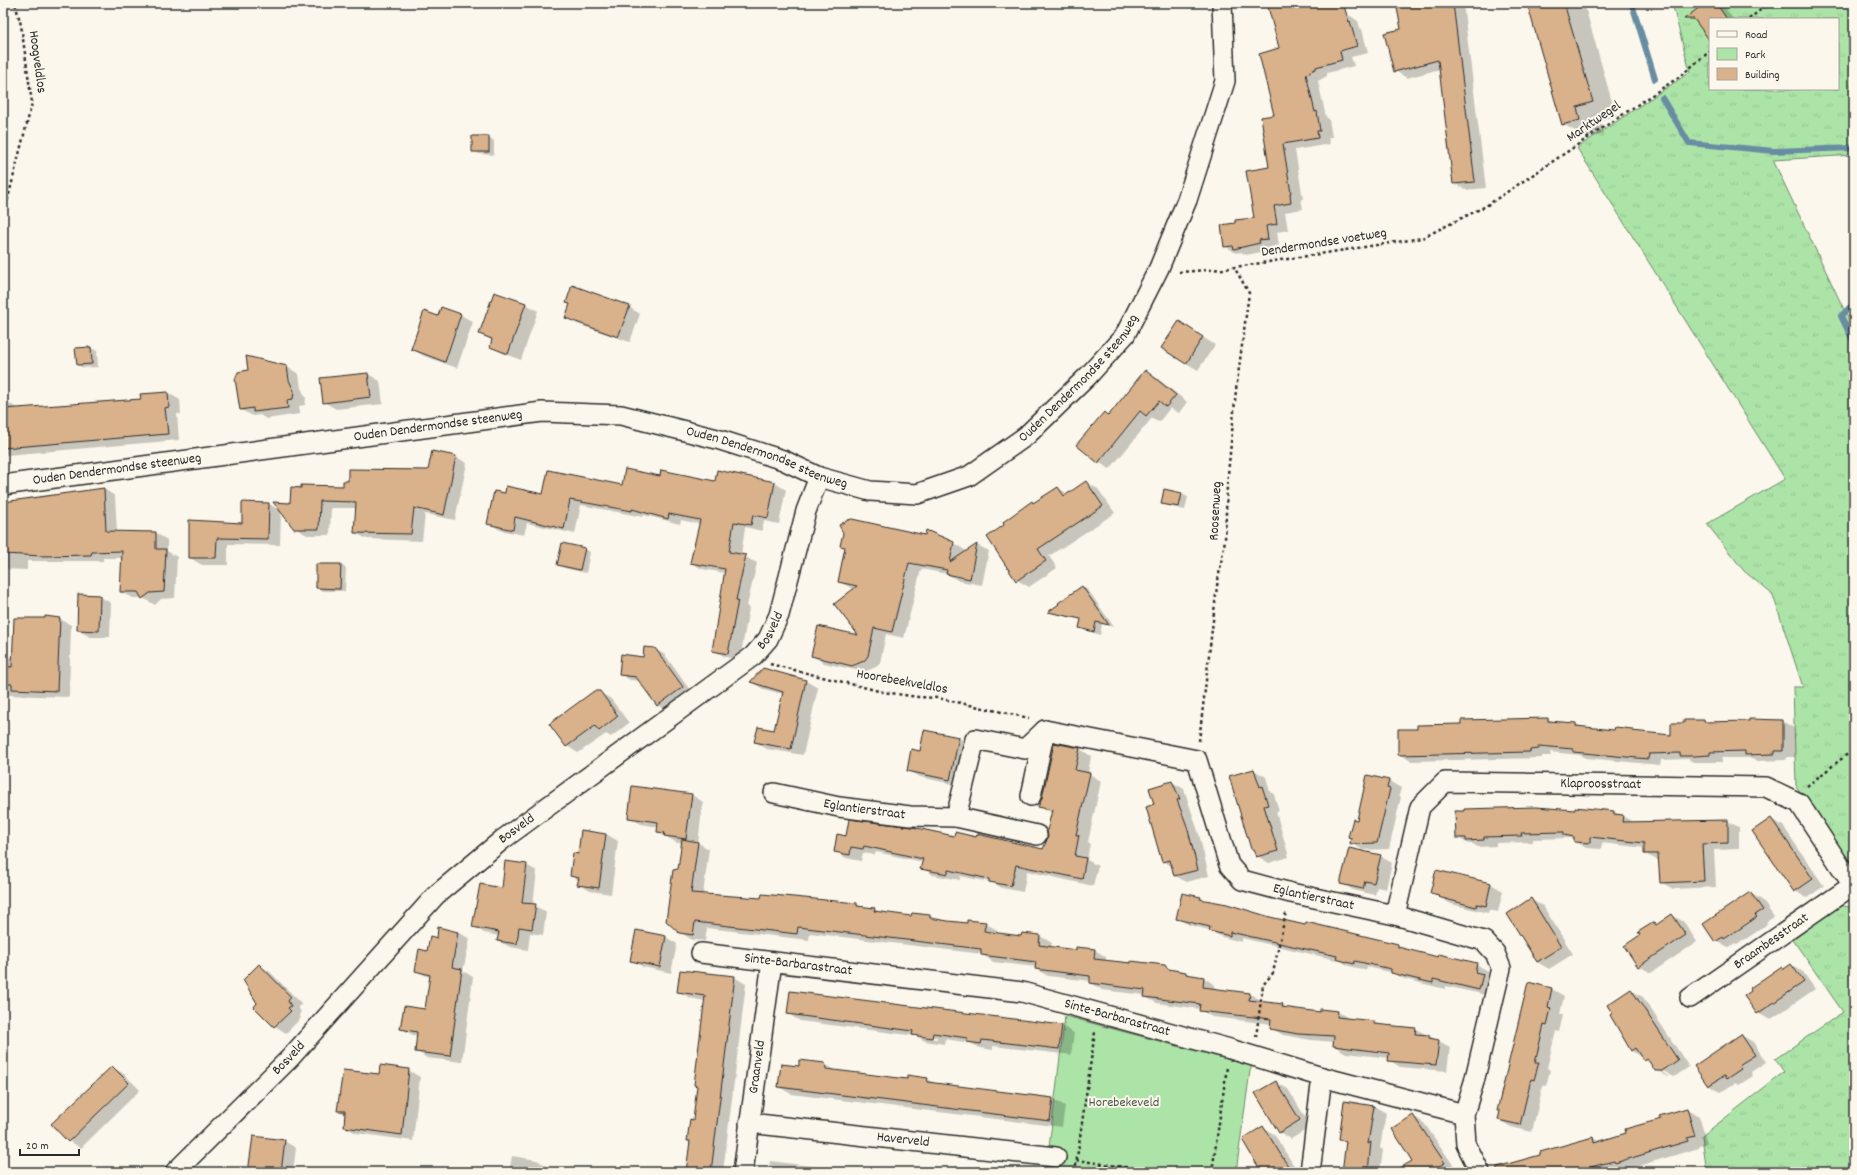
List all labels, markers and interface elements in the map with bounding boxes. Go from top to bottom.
legend [1709,18,1839,90]
text: Road [1745,27,1767,44]
street label: Hoogveldlos [23,29,51,95]
text: Park [1745,47,1766,64]
text: Building [1745,67,1780,84]
street label: Marktwegel [1563,96,1626,148]
street label: Dendermondse voetweg [1260,223,1388,263]
street label: Ouden Dendermondse steenweg [1015,311,1144,448]
street label: Ouden Dendermondse steenweg [353,405,524,447]
street label: Ouden Dendermondse steenweg [684,422,850,494]
street label: Ouden Dendermondse steenweg [31,448,202,491]
street label: Roosenweg [1204,481,1228,541]
street label: Bosveld [753,609,789,655]
street label: Hoorebeekveldlos [855,664,949,700]
street label: Klaproosstraat [1560,774,1641,795]
street label: Eglantierstraat [821,794,907,825]
street label: Bosveld [494,809,539,849]
street label: Eglantierstraat [1271,879,1356,916]
street label: Braambesstraat [1730,908,1813,975]
street label: Sinte-Barbarastraat [743,948,853,981]
street label: Sinte-Barbarastraat [1062,994,1172,1042]
street label: Bosveld [268,1037,310,1080]
street label: Graanveld [744,1039,771,1095]
park label: Horebekeveld [1089,1093,1159,1113]
street label: Haverveld [876,1127,930,1153]
scale bar [20,1131,79,1157]
text: 20 m [26,1138,49,1155]

